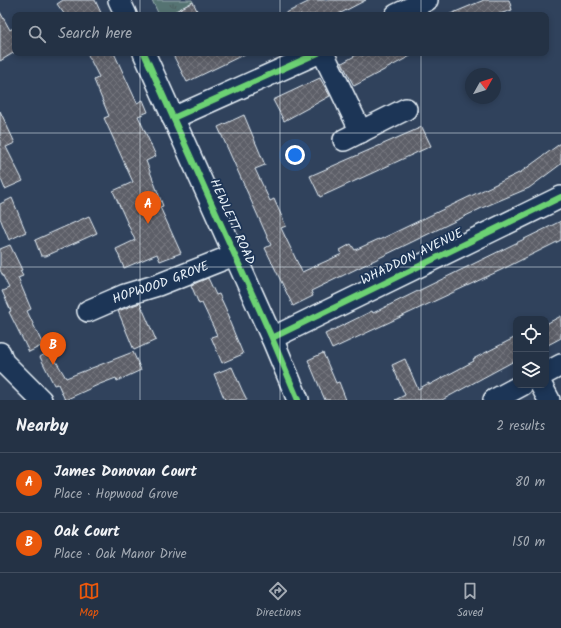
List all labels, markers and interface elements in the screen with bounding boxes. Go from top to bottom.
search box [12,12,549,56]
text: Search here [58,22,132,46]
icon: search [26,23,48,45]
north arrow [465,68,501,104]
your location [285,145,305,165]
street label: HEWLETT ROAD [204,176,260,268]
pin: A [135,191,161,224]
street label: WHADDON AVENUE [357,223,467,291]
street label: HOPWOOD GROVE [109,255,212,310]
map controls [513,316,549,388]
button: locate [513,316,549,352]
pin: B [40,332,66,365]
button: layers [513,352,549,388]
text: Nearby [16,413,68,440]
text: 2 results [497,416,545,437]
text: James Donovan Court [54,460,197,484]
text: A [25,472,33,493]
text: 80 m [515,472,545,493]
text: Place · Hopwood Grove [54,484,178,505]
text: Oak Court [54,520,120,544]
text: B [25,532,33,553]
text: 150 m [512,532,545,553]
text: Place · Oak Manor Drive [54,544,187,565]
tab: Map [78,580,100,622]
tab: Directions [256,580,301,622]
tab: Saved [457,580,483,622]

